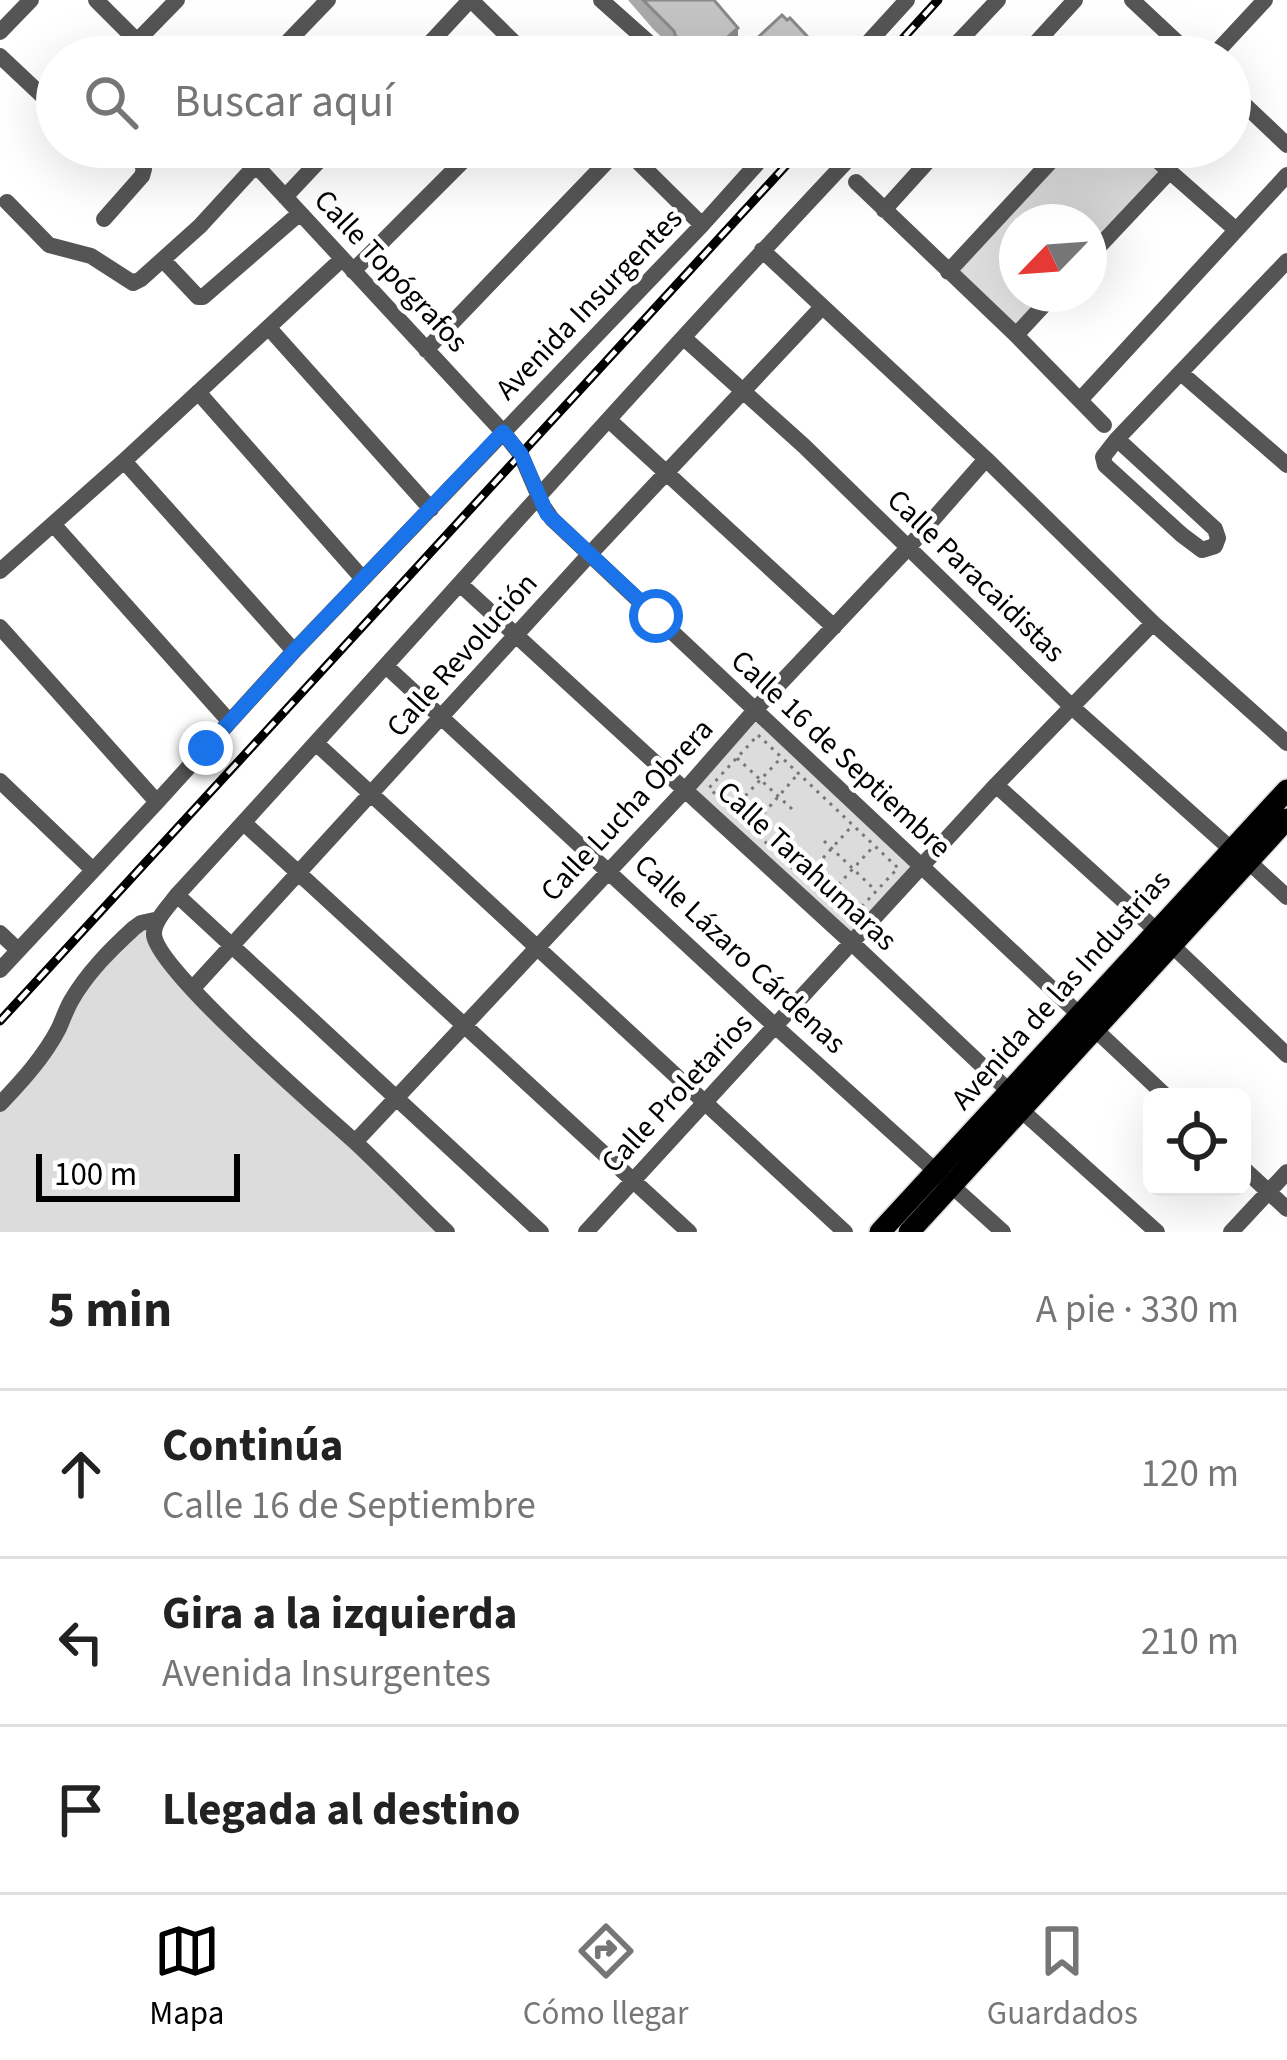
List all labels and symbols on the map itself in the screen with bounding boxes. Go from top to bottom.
street label: Calle Topógrafos [304,180,478,362]
street label: Avenida Insurgentes [486,198,692,410]
north arrow [999,204,1107,312]
street label: Calle Paracaidistas [877,480,1075,672]
street label: Calle Revolución [376,563,548,747]
route start [629,589,683,643]
street label: Calle 16 de Septiembre [721,640,961,868]
street label: Calle Lucha Obrera [531,709,723,911]
route end [179,721,233,775]
street label: Calle Tarahumaras [707,771,907,961]
street label: Calle Lázaro Cárdenas [625,844,855,1064]
street label: Avenida de las Industrias [941,860,1181,1120]
street label: Calle Proletarios [591,1003,763,1183]
scale bar [36,1148,240,1201]

